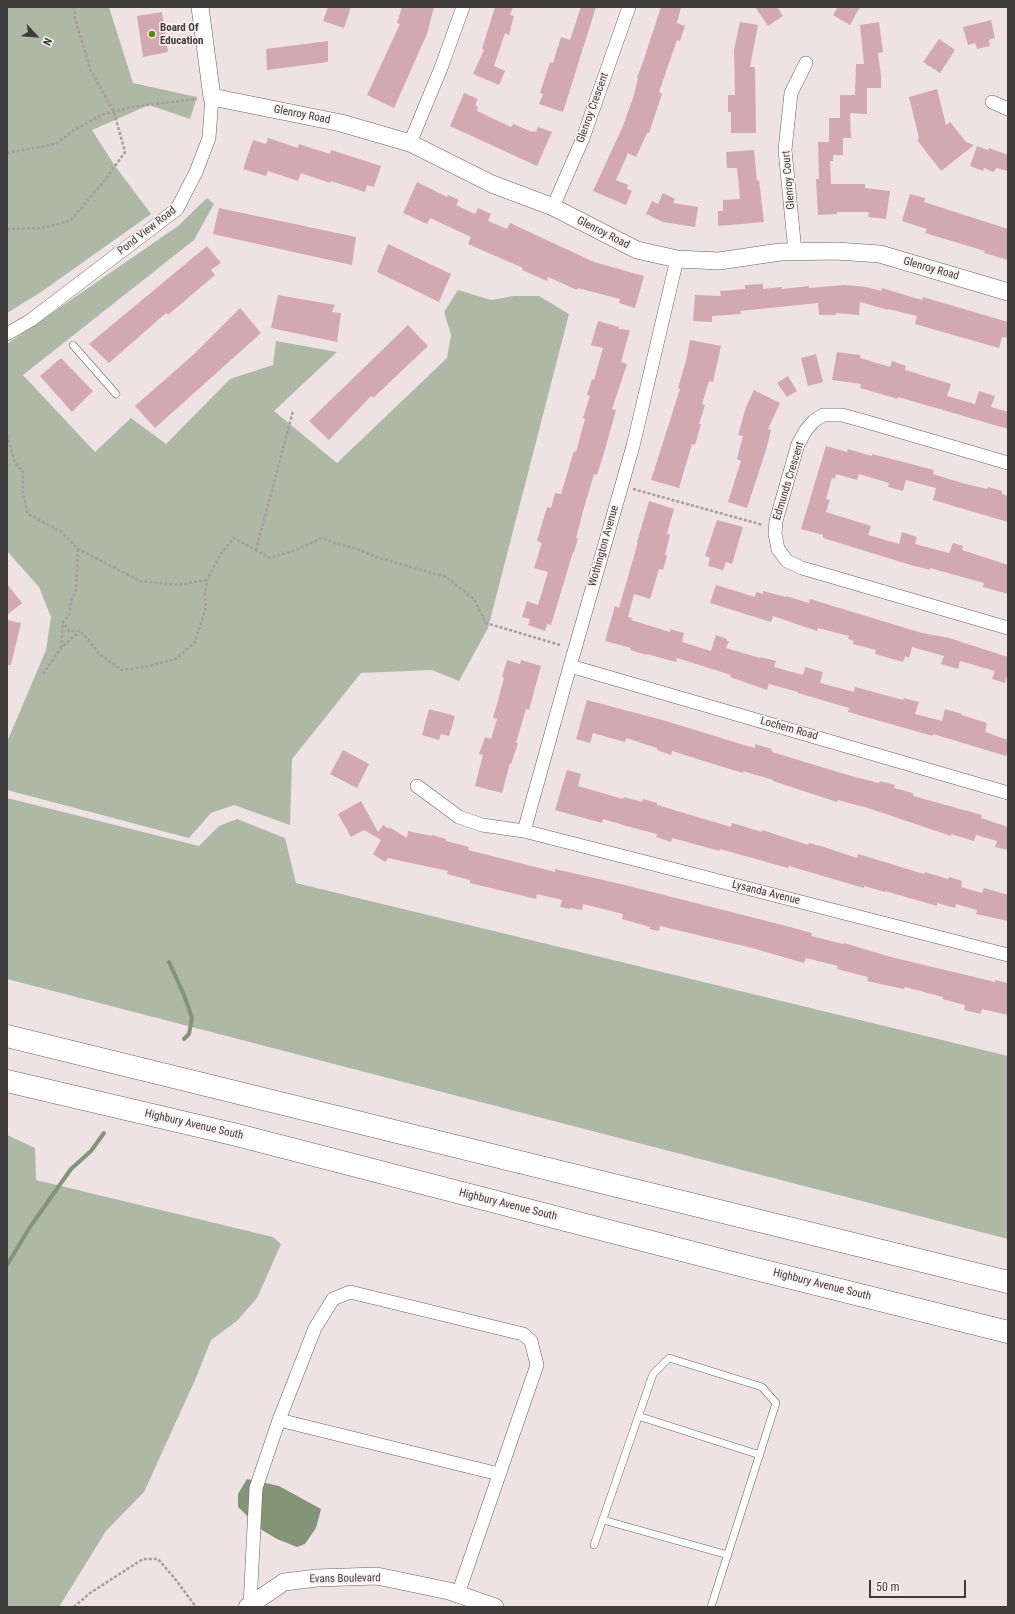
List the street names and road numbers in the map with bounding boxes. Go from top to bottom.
street label: Glenroy Crescent [574,71,612,145]
street label: Glenroy Road [273,103,331,127]
street label: Glenroy Court [780,150,798,210]
street label: Pond View Road [115,204,179,258]
street label: Glenroy Road [574,214,632,252]
street label: Glenroy Road [902,255,960,283]
street label: Edmunds Crescent [771,440,807,522]
street label: Wothington Avenue [586,504,622,588]
street label: Lochem Road [759,714,819,744]
street label: Lysanda Avenue [731,878,801,908]
street label: Highbury Avenue South [143,1107,245,1143]
street label: Highbury Avenue South [458,1186,558,1224]
street label: Highbury Avenue South [772,1266,872,1304]
street label: Evans Boulevard [309,1572,381,1586]

